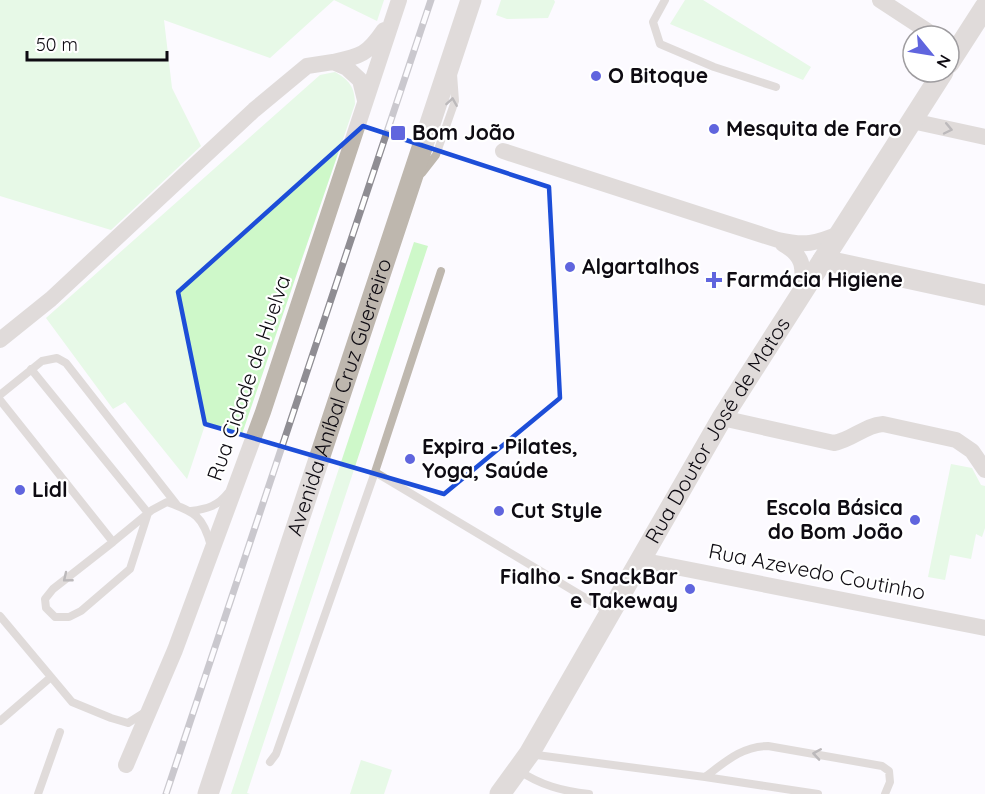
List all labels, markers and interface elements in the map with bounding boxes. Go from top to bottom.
scale bar [27,24,166,62]
north arrow [901,24,961,84]
text: 50 m [36,33,78,56]
text: N [932,51,956,72]
place label: O Bitoque [608,62,708,88]
marker: O Bitoque [589,69,603,83]
one-way arrow [446,97,458,107]
place label: Mesquita de Faro [726,115,902,141]
place label: Bom João [412,119,515,145]
marker: Mesquita de Faro [707,122,721,136]
one-way arrow [943,122,953,135]
marker: Bom João [389,124,407,142]
place label: Algartalhos [582,253,699,279]
street label: Avenida Aníbal Cruz Guerreiro [280,255,396,539]
marker: Algartalhos [563,260,577,274]
place label: Farmácia Higiene [726,266,903,292]
street label: Rua Cidade de Huelva [201,272,295,484]
marker: Farmácia Higiene [707,273,721,287]
street label: Rua Doutor José de Matos [639,312,795,548]
place label: Expira - Pilates, Yoga, Saúde [422,433,578,483]
marker: Expira - Pilates, Yoga, Saúde [403,452,417,466]
place label: Lidl [32,476,68,502]
marker: Lidl [13,483,27,497]
place label: Escola Básica do Bom João [766,494,903,544]
place label: Cut Style [511,497,602,523]
marker: Cut Style [492,504,506,518]
marker: Escola Básica do Bom João [908,513,922,527]
street label: Rua Azevedo Coutinho [707,537,928,605]
place label: Fialho - SnackBar e Takeway [500,563,678,613]
one-way arrow [63,571,74,582]
marker: Fialho - SnackBar e Takeway [683,582,697,596]
one-way arrow [812,748,822,761]

